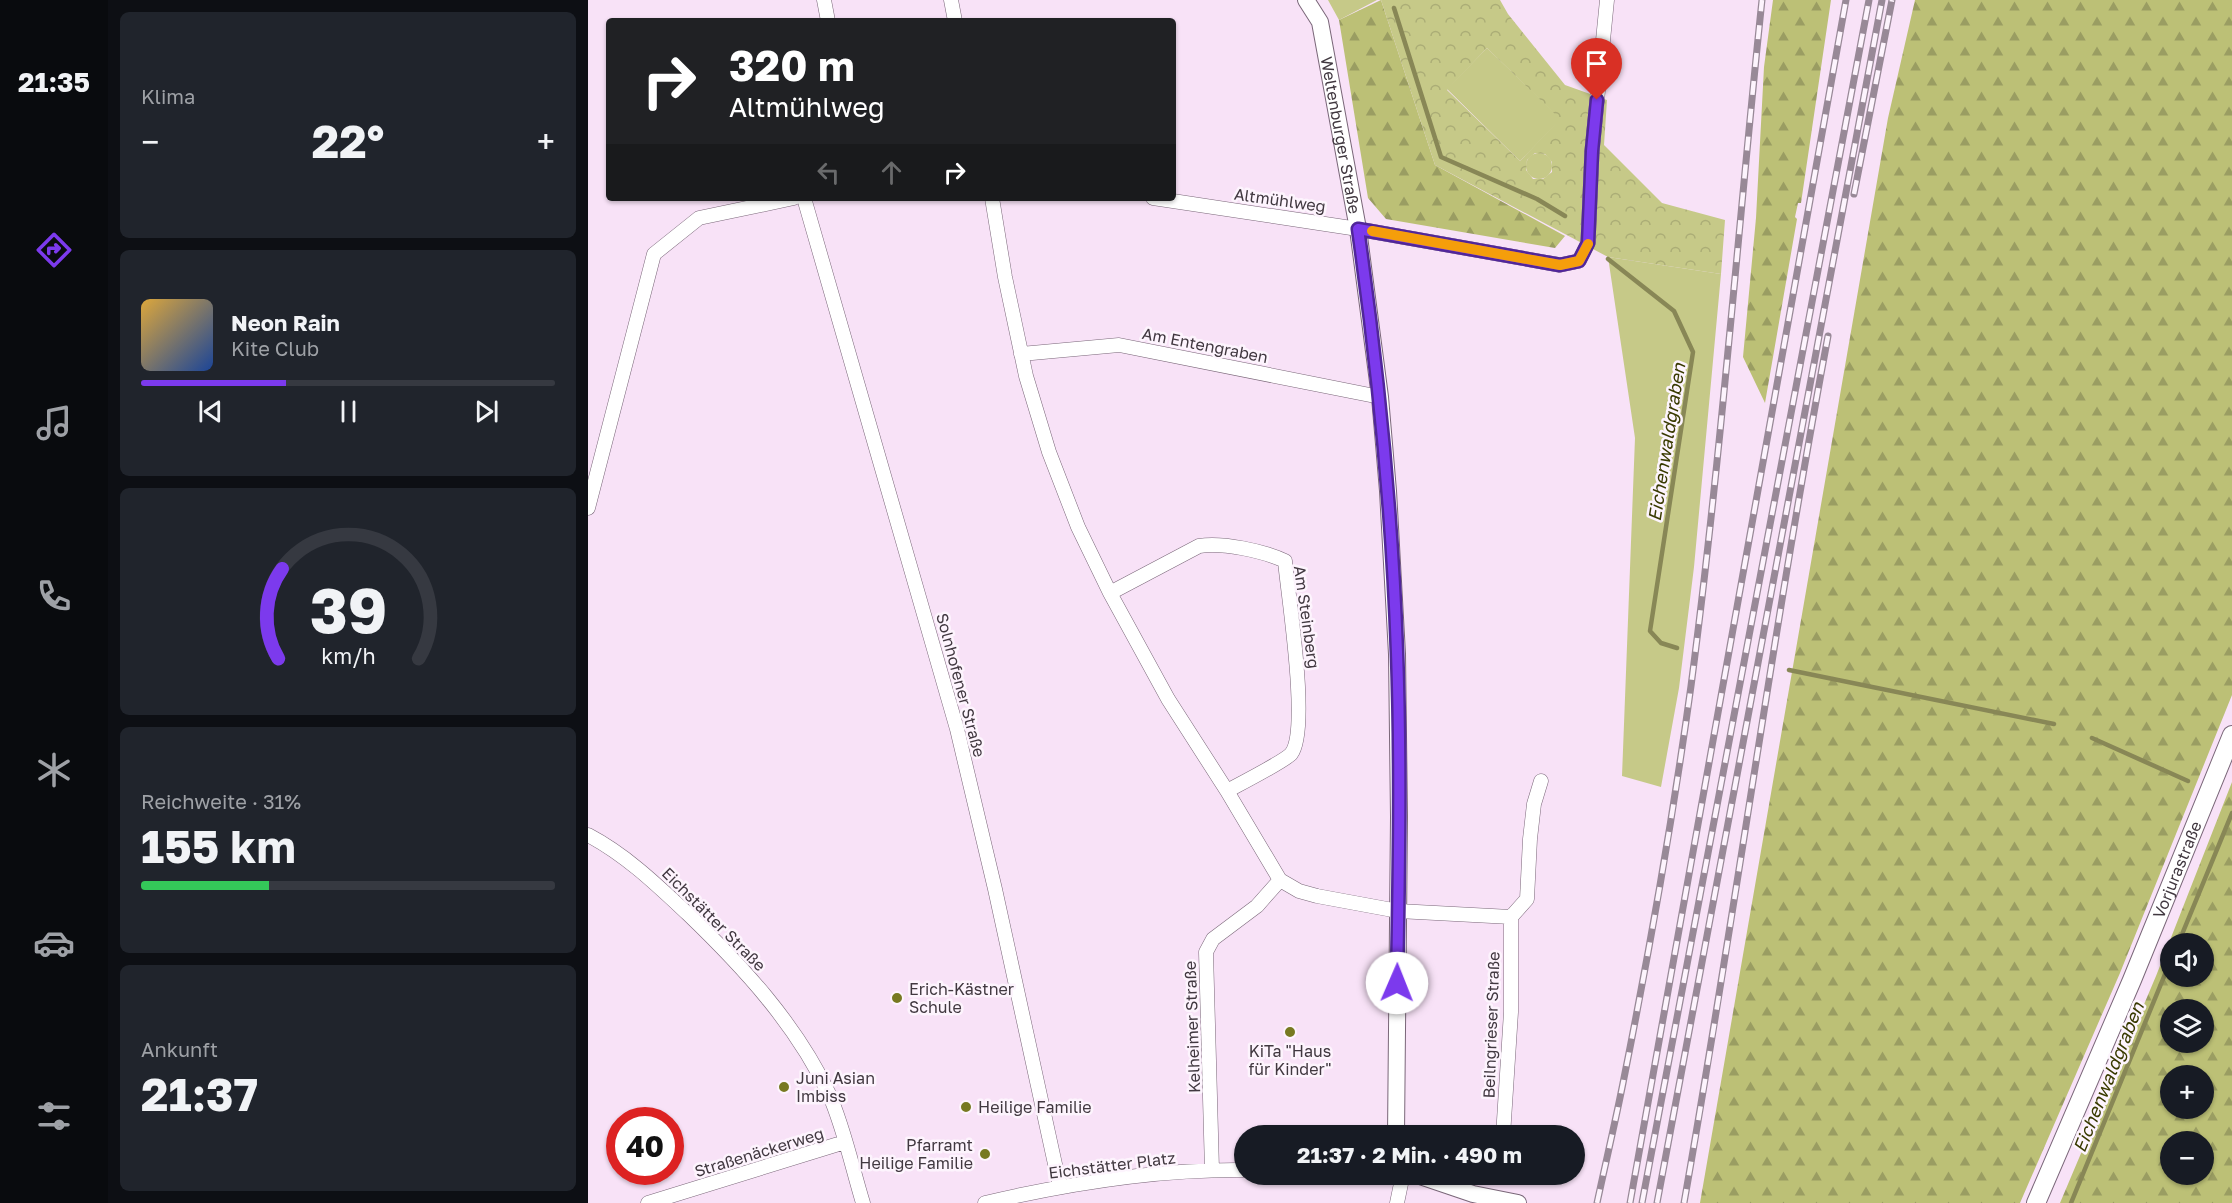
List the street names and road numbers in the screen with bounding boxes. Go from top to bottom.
street label: Weltenburger Straße [1317,55,1365,215]
street label: Altmühlweg [1233,184,1327,216]
street label: Am Entengraben [1140,323,1270,367]
street label: Am Steinberg [1290,564,1324,670]
street label: Solnhofener Straße [932,611,990,759]
street label: Vorjurastraße [2148,818,2206,921]
street label: Eichstätter Straße [658,863,770,975]
street label: Beilngrieser Straße [1478,951,1504,1099]
street label: Kelheimer Straße [1180,961,1204,1093]
street label: Straßenäckerweg [692,1123,826,1181]
street label: Eichstätter Platz [1047,1147,1177,1183]

